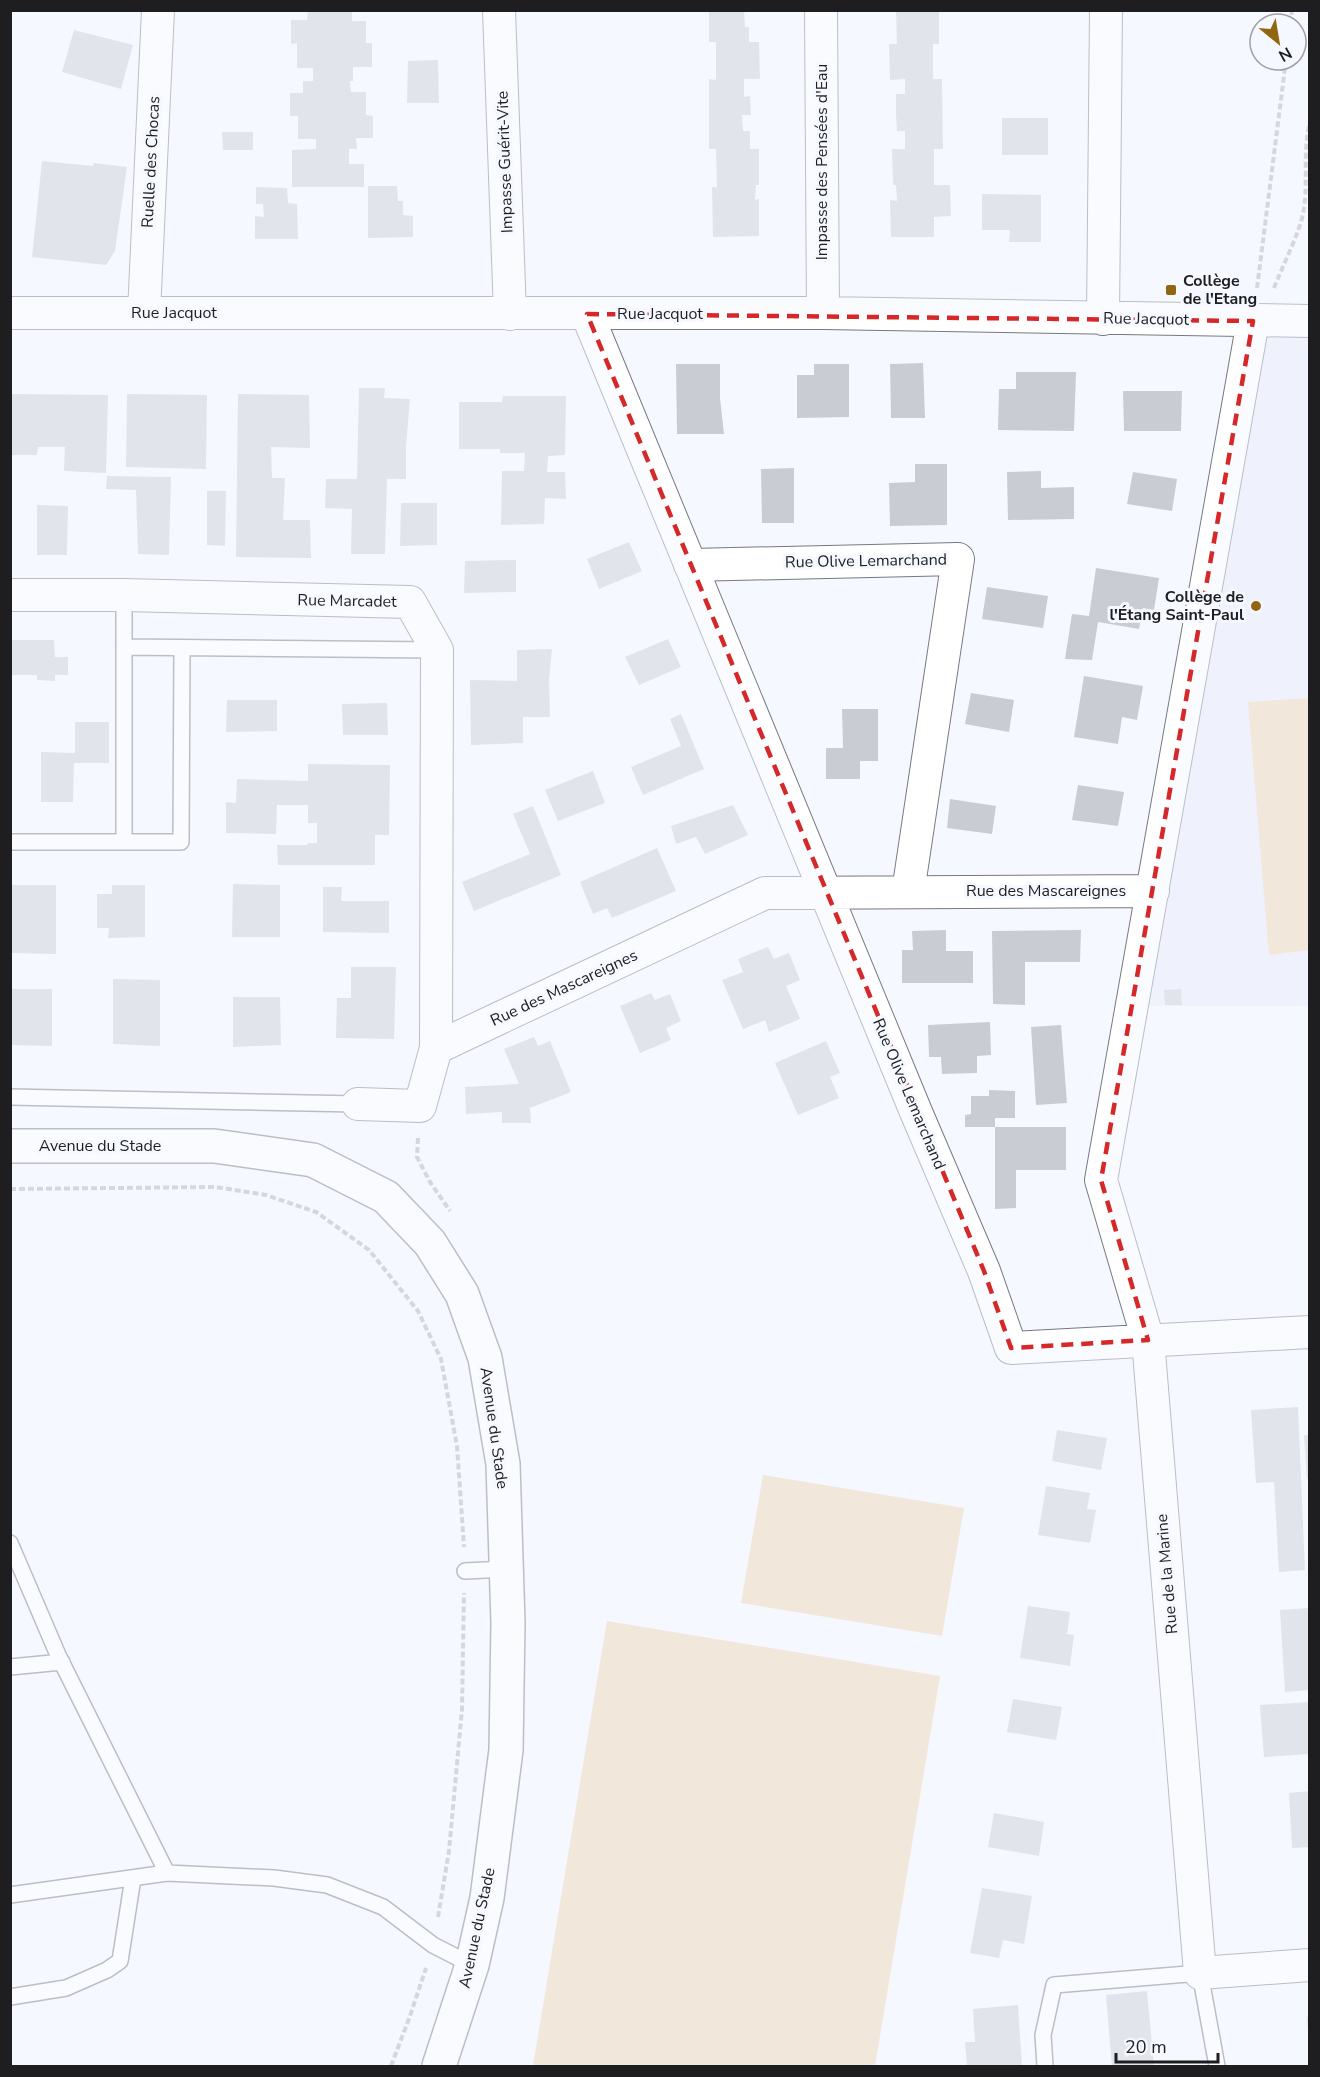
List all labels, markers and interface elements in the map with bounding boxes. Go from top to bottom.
north arrow [1248,12,1308,72]
text: N [1274,42,1296,67]
street label: Impasse des Pensées d'Eau [811,64,833,260]
street label: Impasse Guérit-Vite [492,90,518,234]
street label: Ruelle des Chocas [137,95,165,229]
place label: Collège de l'Etang [1183,270,1257,310]
marker: Collège de l'Etang [1164,283,1178,297]
street label: Rue Jacquot [131,302,217,324]
street label: Rue Jacquot [617,303,703,325]
street label: Rue Jacquot [1103,307,1190,331]
street label: Rue Olive Lemarchand [785,549,947,573]
place label: Collège de l'Étang Saint-Paul [1110,586,1244,626]
street label: Rue Marcadet [297,589,397,613]
marker: Collège de l'Étang Saint-Paul [1249,599,1263,613]
street label: Rue des Mascareignes [966,880,1126,902]
street label: Rue des Mascareignes [487,944,641,1032]
street label: Rue Olive Lemarchand [867,1015,951,1173]
street label: Avenue du Stade [39,1135,161,1157]
street label: Avenue du Stade [475,1366,513,1490]
street label: Rue de la Marine [1151,1513,1183,1635]
street label: Avenue du Stade [453,1866,501,1990]
scale bar [1116,2026,1218,2064]
text: 20 m [1125,2035,1167,2059]

